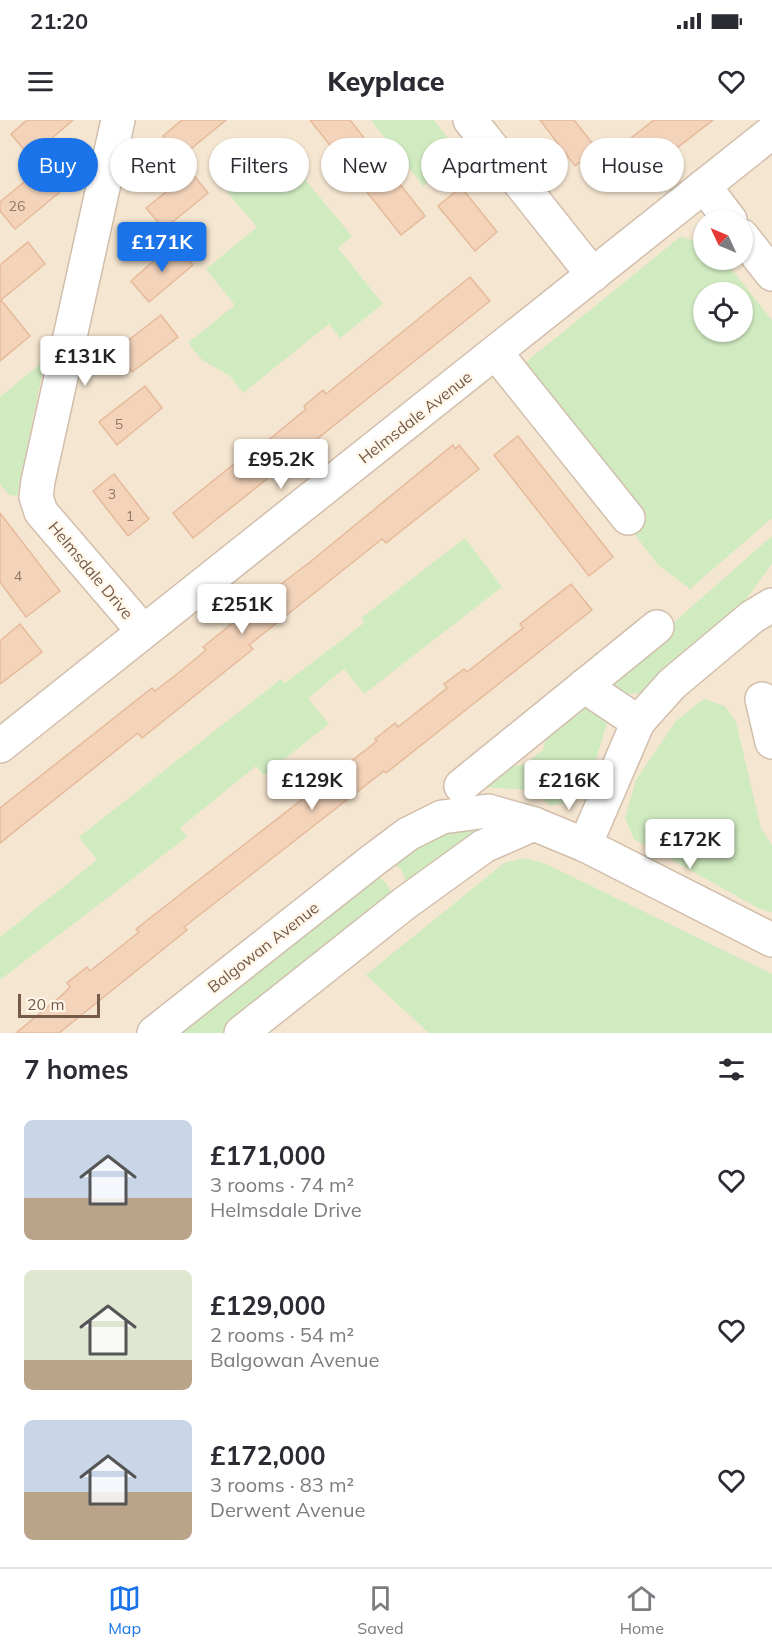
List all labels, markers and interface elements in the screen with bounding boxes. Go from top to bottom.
text: 21:20 [30,7,88,35]
text: Keyplace [327,64,445,98]
icon: menu [24,65,57,98]
icon: heart [715,65,748,98]
chip: Buy [18,138,98,192]
chip: Rent [110,138,197,192]
chip: Filters [209,138,309,192]
chip: New [321,138,409,192]
chip: Apartment [421,138,568,192]
chip: House [580,138,684,192]
house number: 26 [9,197,25,215]
north arrow [693,210,753,270]
map controls [693,210,753,342]
pin: £171K [120,222,204,273]
text: £171K [131,229,193,254]
button: locate [693,282,753,342]
pin: £131K [43,336,127,387]
text: £131K [54,343,116,368]
street label: Helmsdale Avenue [354,367,476,467]
house number: 5 [115,415,123,433]
pin: £95.2K [232,439,330,490]
text: £95.2K [248,446,314,471]
house number: 3 [108,485,116,503]
house number: 1 [126,507,134,525]
street label: Helmsdale Drive [44,517,138,623]
house number: 4 [14,567,23,585]
pin: £251K [200,584,284,635]
text: £251K [211,591,273,616]
pin: £129K [270,760,354,811]
pin: £216K [527,760,611,811]
text: £129K [281,767,343,792]
text: £216K [538,767,600,792]
pin: £172K [648,819,732,870]
text: £172K [659,826,721,851]
street label: Balgowan Avenue [203,897,323,997]
scale bar [18,991,100,1019]
text: 20 m [27,994,64,1014]
text: 7 homes [24,1053,128,1086]
icon: filters [715,1053,748,1086]
text: £171,000 [210,1139,326,1172]
icon: home [72,1144,144,1216]
icon: heart [715,1164,748,1197]
text: 3 rooms · 74 m² [210,1172,354,1197]
text: Helmsdale Drive [210,1197,362,1222]
text: £129,000 [210,1289,326,1322]
icon: home [72,1294,144,1366]
icon: heart [715,1314,748,1347]
text: 2 rooms · 54 m² [210,1322,354,1347]
text: Balgowan Avenue [210,1347,379,1372]
text: £172,000 [210,1439,326,1472]
icon: home [72,1444,144,1516]
icon: heart [715,1464,748,1497]
text: 3 rooms · 83 m² [210,1472,354,1497]
text: Derwent Avenue [210,1497,365,1522]
tab: Map [108,1582,141,1638]
tab: Saved [357,1582,404,1638]
tab: Home [620,1582,664,1638]

